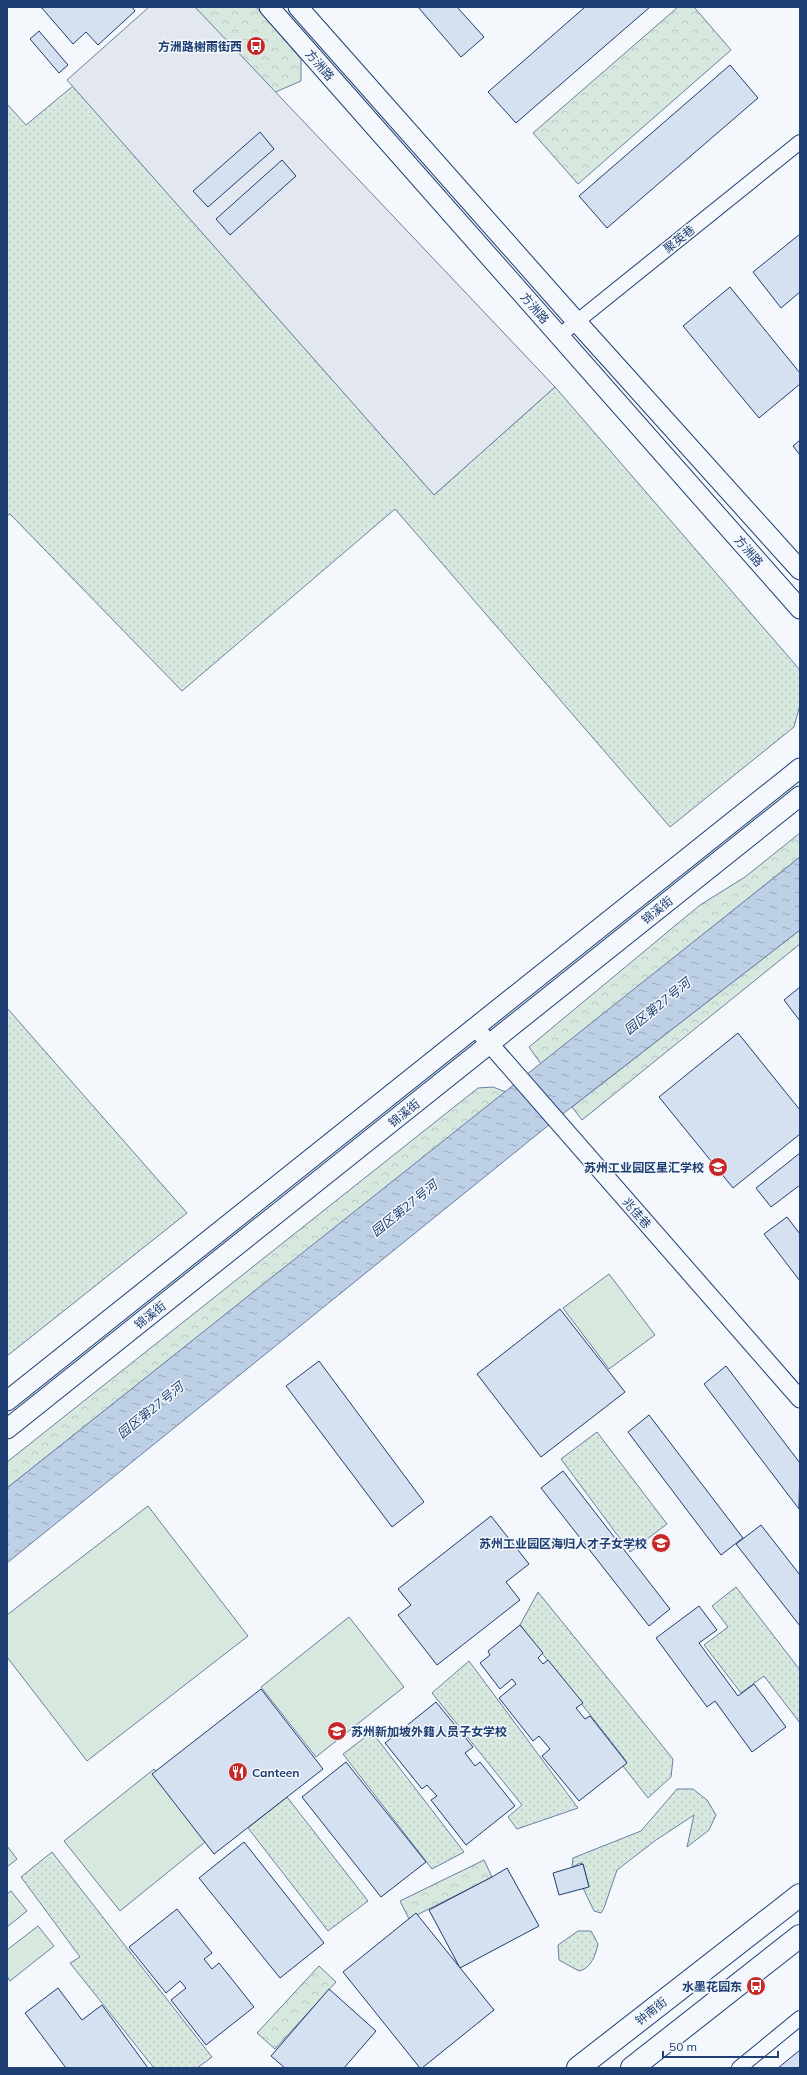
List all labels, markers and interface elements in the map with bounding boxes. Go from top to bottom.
bus stop icon: 方洲路榭雨街西 [245,35,267,57]
place label: 方洲路榭雨街西 [158,39,242,54]
street label: 方洲路 [303,46,337,84]
street label: 聚英巷 [660,222,698,256]
street label: 方洲路 [518,289,552,327]
street label: 方洲路 [732,532,766,570]
street label: 锦溪街 [638,893,676,927]
water label: 园区第27号河 [621,973,696,1038]
street label: 锦溪街 [385,1096,423,1130]
school or university icon: 苏州工业园区星汇学校 [707,1156,729,1178]
place label: 苏州工业园区星汇学校 [584,1160,704,1175]
water label: 园区第27号河 [368,1175,443,1240]
street label: 兆佳巷 [620,1194,654,1232]
street label: 锦溪街 [131,1298,169,1332]
water label: 园区第27号河 [114,1377,189,1442]
school or university icon: 苏州工业园区海归人才子女学校 [650,1532,672,1554]
place label: 苏州工业园区海归人才子女学校 [479,1536,647,1551]
school or university icon: 苏州新加坡外籍人员子女学校 [326,1720,348,1742]
place label: 苏州新加坡外籍人员子女学校 [351,1724,507,1739]
restaurant icon: Canteen [227,1761,249,1783]
place label: Canteen [252,1765,300,1780]
bus stop icon: 水墨花园东 [745,1975,767,1997]
place label: 水墨花园东 [682,1979,742,1994]
street label: 钟南街 [632,1994,670,2028]
scale bar [663,2033,778,2059]
text: 50 m [669,2039,697,2054]

